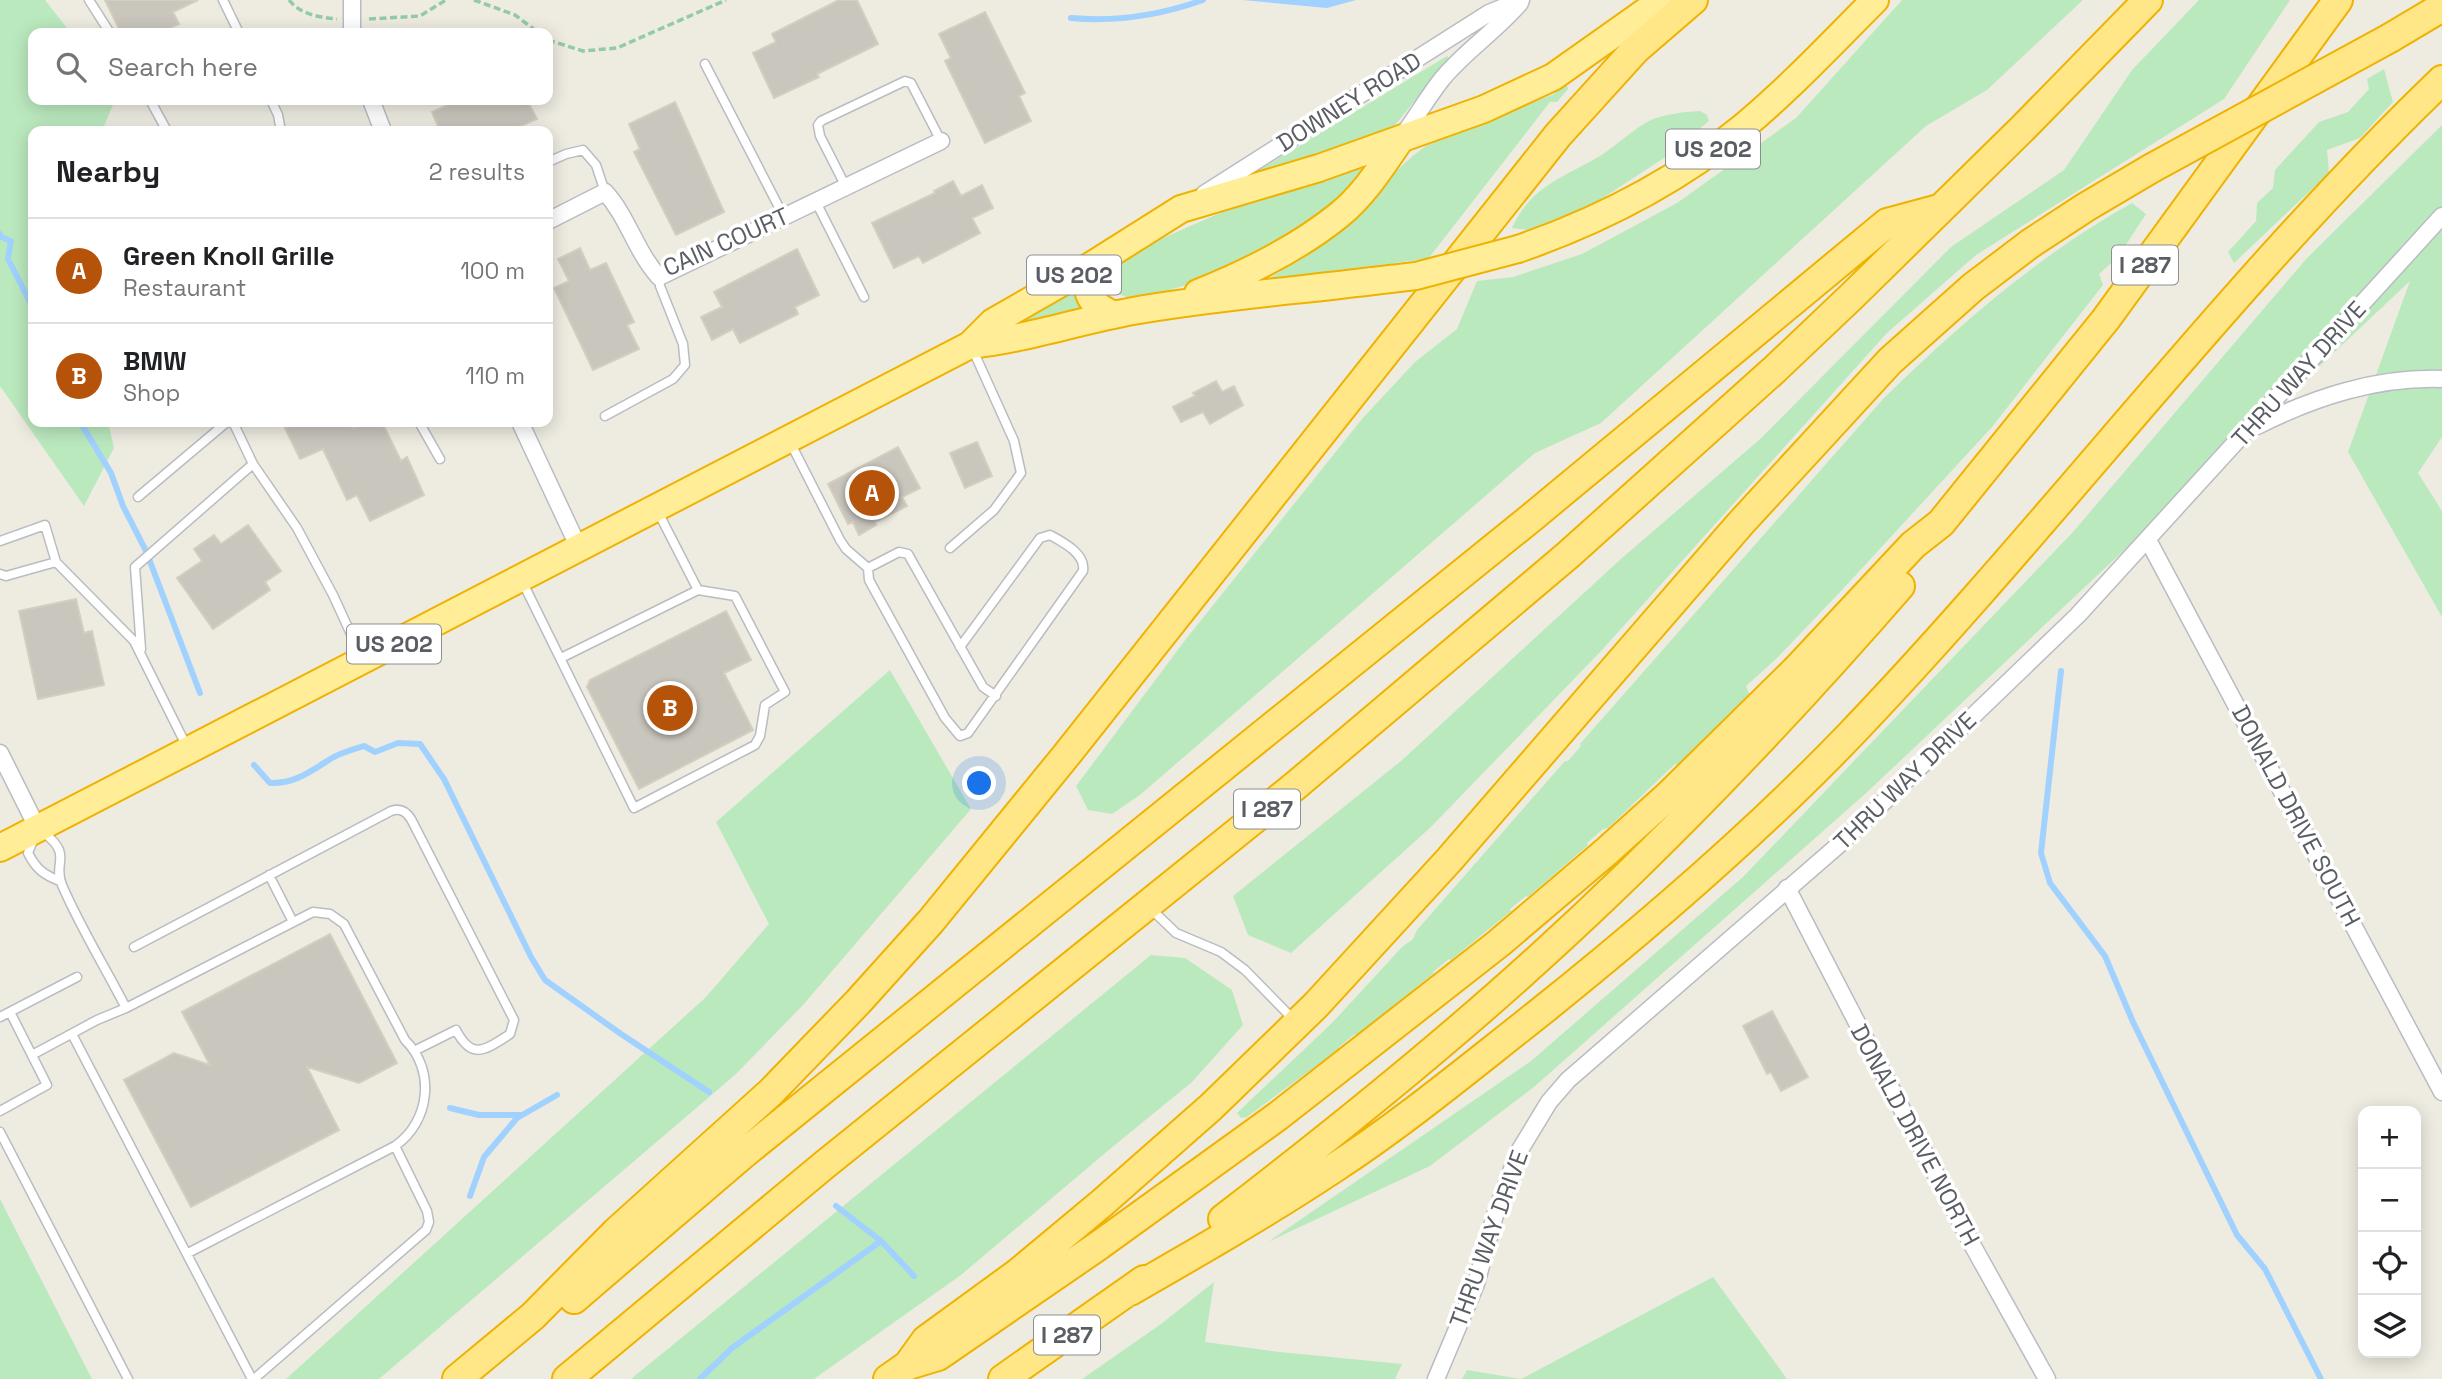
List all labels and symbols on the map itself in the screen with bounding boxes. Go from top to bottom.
street label: DOWNEY ROAD [1271,45,1427,158]
road number: US 202 [1666,130,1760,168]
street label: CAIN COURT [658,200,794,283]
road number: I 287 [2112,246,2178,284]
road number: US 202 [1027,256,1121,294]
street label: THRU WAY DRIVE [2225,294,2373,453]
pin: A [849,467,895,519]
road number: US 202 [347,624,441,664]
pin: B [647,682,693,734]
street label: DONALD DRIVE SOUTH [2225,700,2368,932]
street label: THRU WAY DRIVE [1827,705,1982,857]
your location [962,766,996,800]
road number: I 287 [1234,790,1300,828]
street label: DONALD DRIVE NORTH [1844,1019,1987,1251]
street label: THRU WAY DRIVE [1442,1146,1535,1332]
road number: I 287 [1034,1316,1100,1354]

